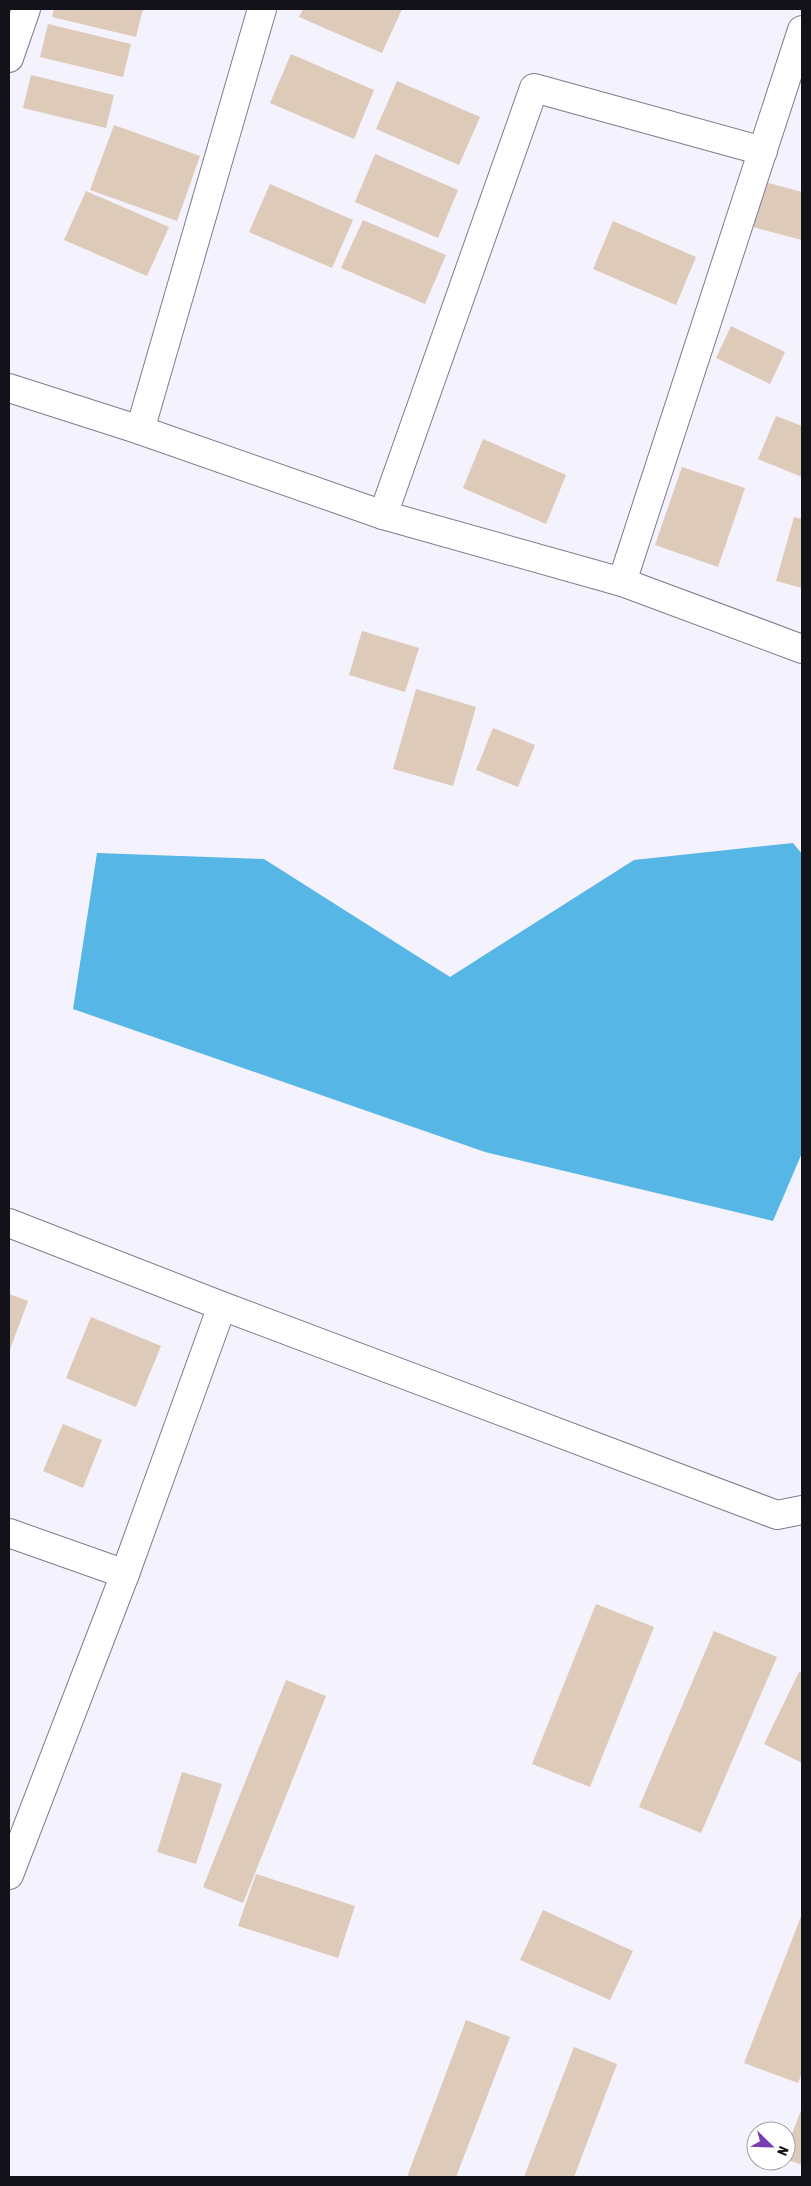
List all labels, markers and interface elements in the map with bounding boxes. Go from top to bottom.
north arrow [746,2121,796,2171]
text: N [774,2144,792,2158]

